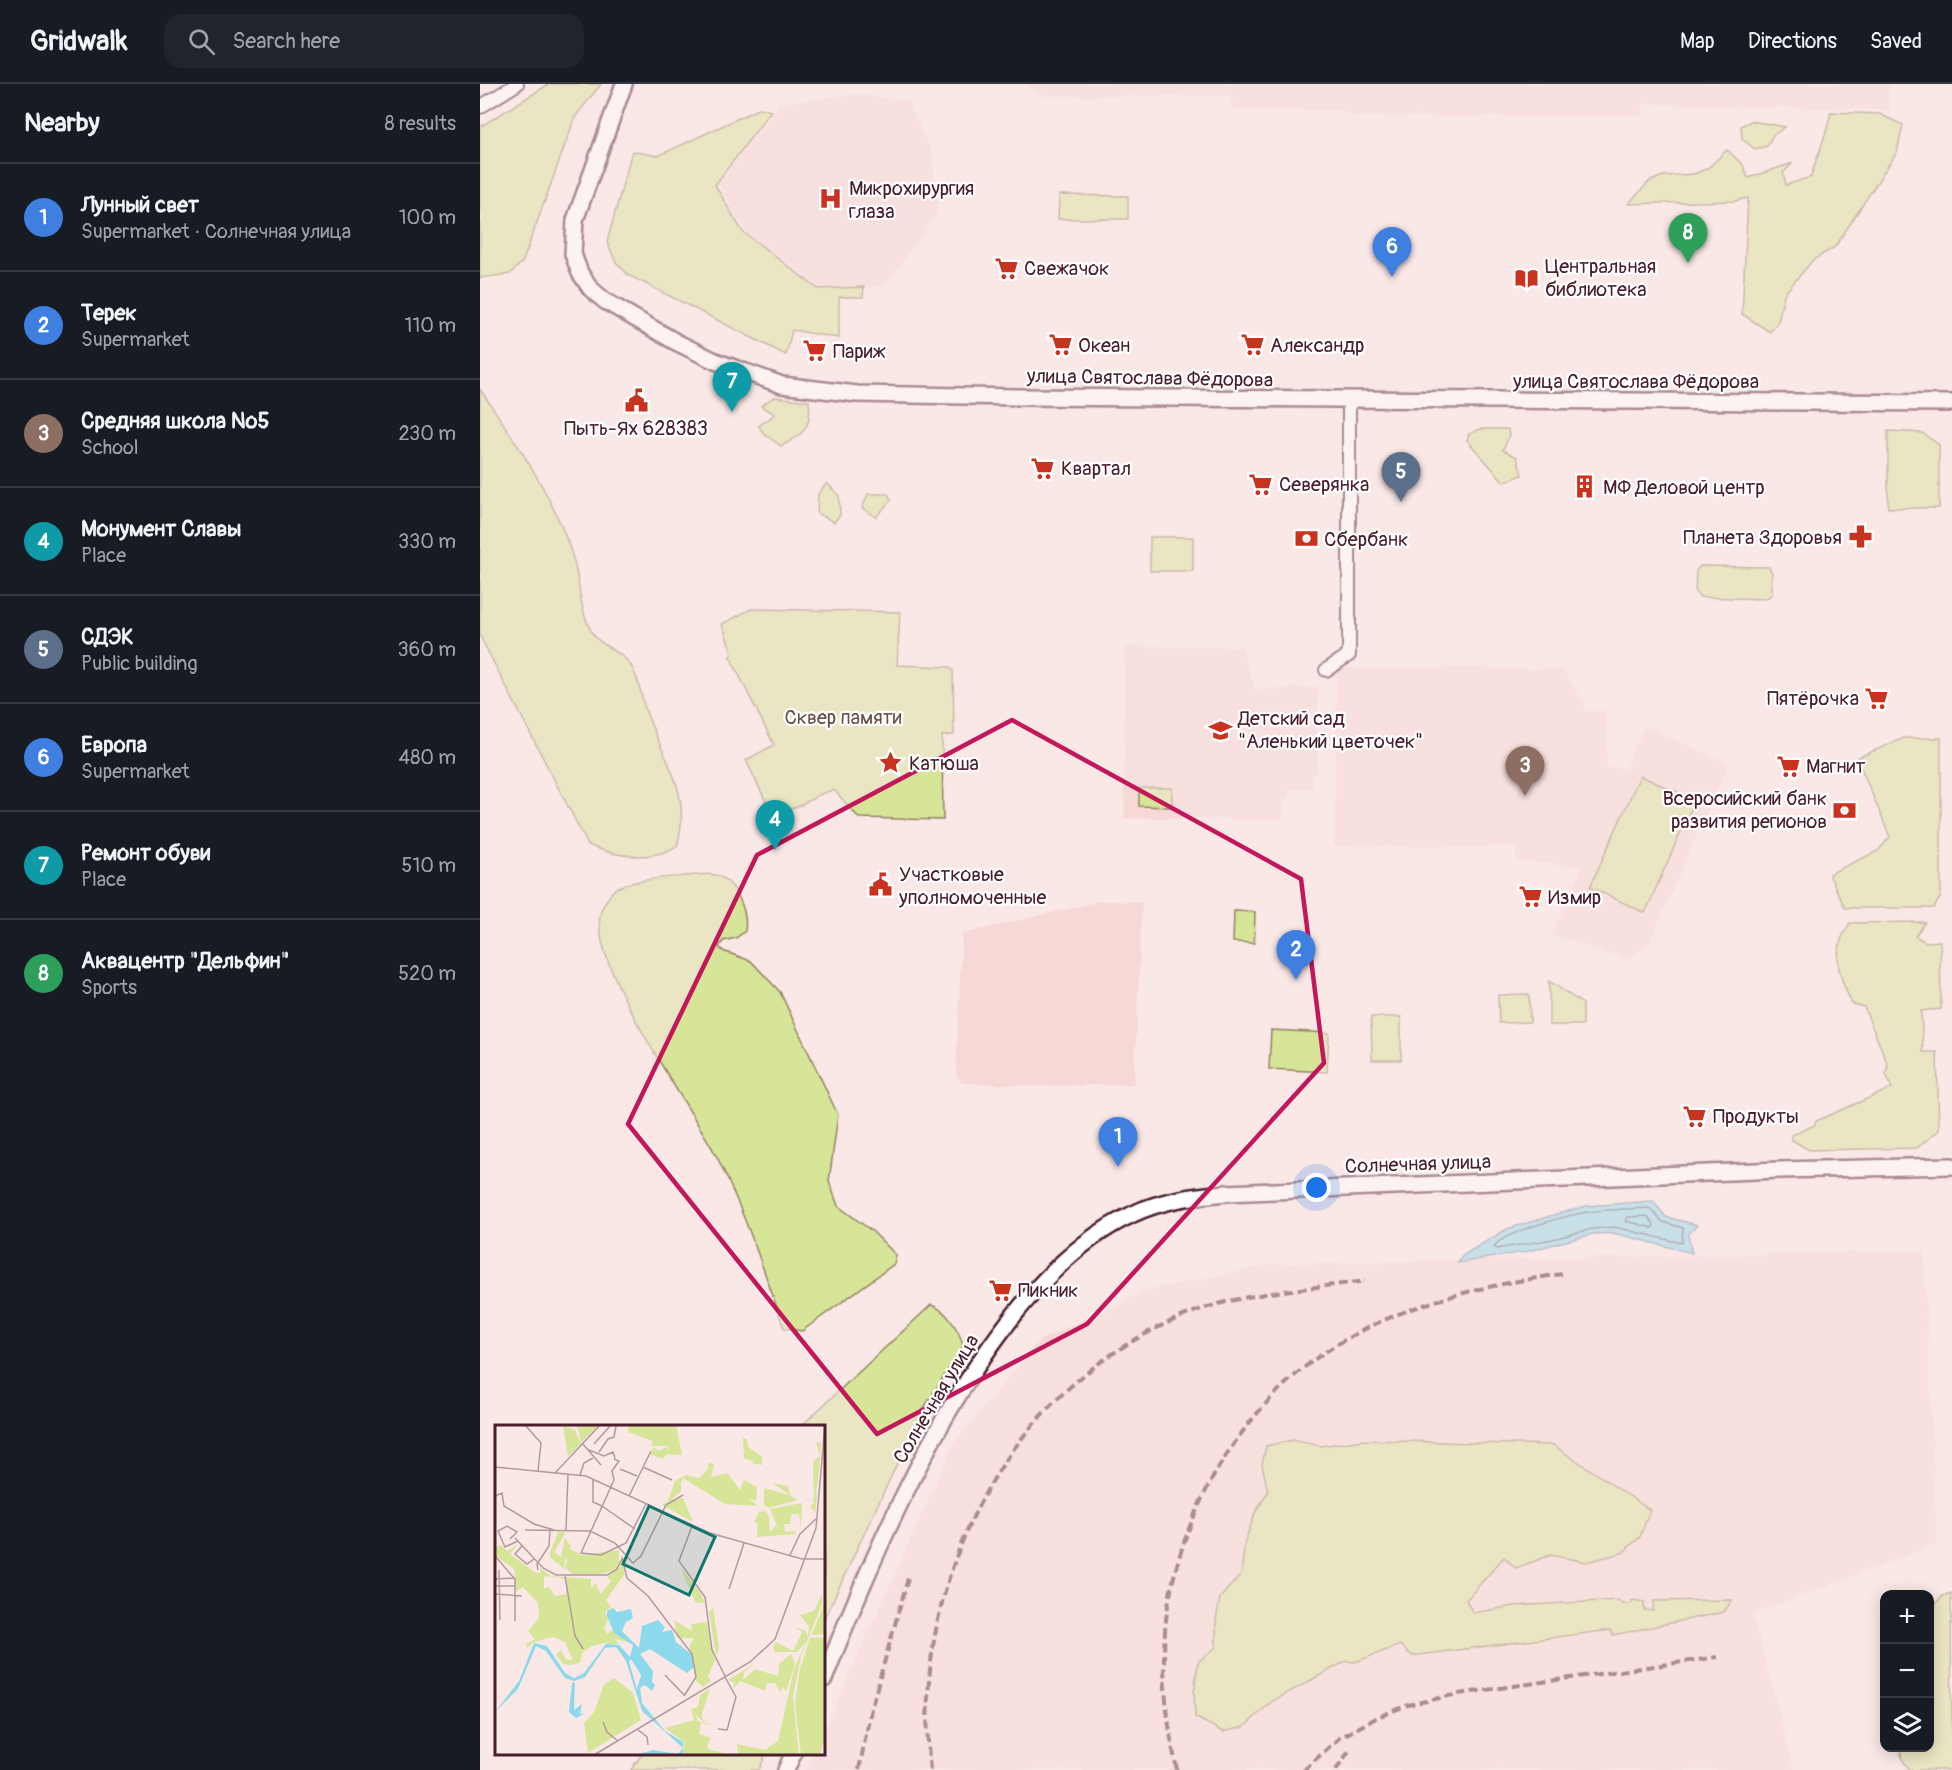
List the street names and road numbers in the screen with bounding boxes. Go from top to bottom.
street label: улица Святослава Фёдорова [1026,363,1273,393]
street label: улица Святослава Фёдорова [1512,369,1759,394]
street label: Солнечная улица [1344,1149,1492,1179]
street label: Солнечная улица [888,1330,984,1468]

